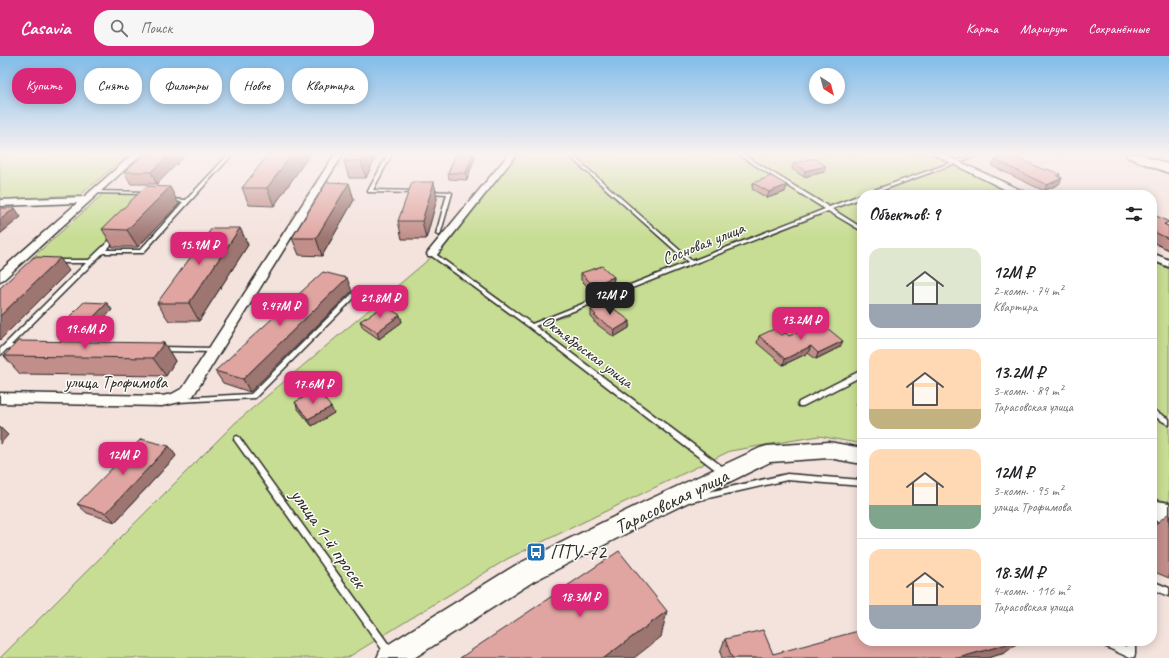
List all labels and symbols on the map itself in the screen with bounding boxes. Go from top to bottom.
north arrow [809,68,845,104]
street label: Сосновая улица [659,217,749,269]
pin: 15.9M ₽ [162,232,236,266]
pin: 12M ₽ [582,282,638,316]
pin: 21.8M ₽ [343,285,417,319]
pin: 9.47M ₽ [243,293,317,327]
pin: 13.2M ₽ [764,307,838,341]
street label: Октябрьская улица [538,310,639,394]
pin: 19.6M ₽ [48,316,122,350]
pin: 17.6M ₽ [276,371,350,405]
street label: улица Трофимова [64,372,169,393]
pin: 12M ₽ [95,442,151,476]
street label: Тарасовская улица [610,462,734,540]
street label: улица 1-й просек [285,483,373,594]
place label: ПТУ-72 [550,540,608,565]
bus stop icon: ПТУ-72 [525,541,547,563]
pin: 18.3M ₽ [543,584,617,618]

